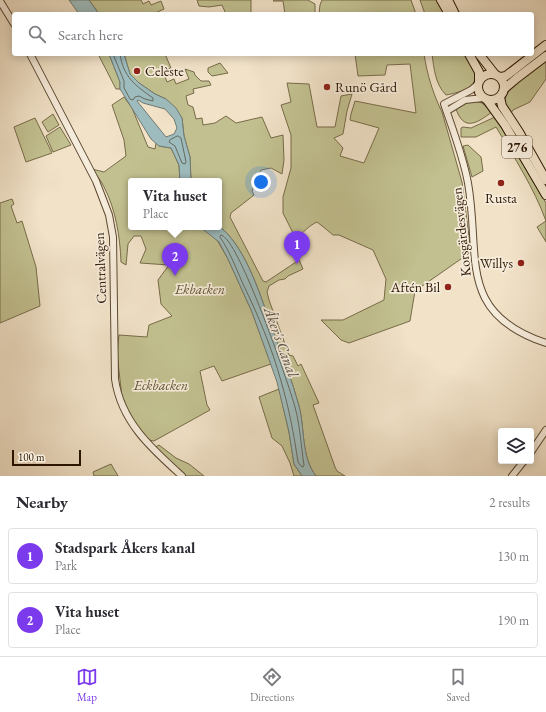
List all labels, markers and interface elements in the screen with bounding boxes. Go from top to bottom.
search box [12,12,534,56]
icon: search [26,23,48,45]
text: Search here [58,25,123,44]
place label: Celèste [145,62,184,80]
marker: Celèste [132,66,142,76]
place label: Runö Gård [335,78,398,96]
marker: Runö Gård [322,82,332,92]
road number: 276 [502,136,532,158]
your location [251,172,271,192]
popup [128,178,222,230]
marker: Rusta [496,178,506,188]
text: Vita huset [143,186,207,205]
street label: Korsgärdesvägen [447,186,475,277]
place label: Rusta [485,189,517,207]
text: Place [143,205,168,222]
street label: Centralvägen [90,231,110,304]
pin: 1 [284,231,310,264]
pin: 2 [162,243,188,276]
place label: Willys [480,254,513,272]
marker: Willys [516,258,526,268]
place label: Aftén Bil [390,278,441,296]
park label: Ekbacken [174,280,225,298]
marker: Aftén Bil [443,282,453,292]
water label: Åker's Canal [260,303,303,380]
park label: Eckbacken [133,376,188,394]
map controls [498,428,534,464]
button: layers [498,428,534,464]
scale bar [12,448,81,467]
text: 100 m [18,450,45,464]
text: Nearby [16,491,68,513]
text: 2 results [489,494,530,511]
text: Stadspark Åkers kanal [55,538,195,557]
text: 1 [27,548,33,565]
text: 130 m [498,548,529,565]
text: Park [55,557,77,574]
text: Vita huset [55,602,119,621]
text: 2 [27,612,33,629]
text: 190 m [498,612,529,629]
text: Place [55,621,81,638]
tab: Map [76,666,98,704]
tab: Directions [250,666,294,704]
tab: Saved [446,666,470,704]

